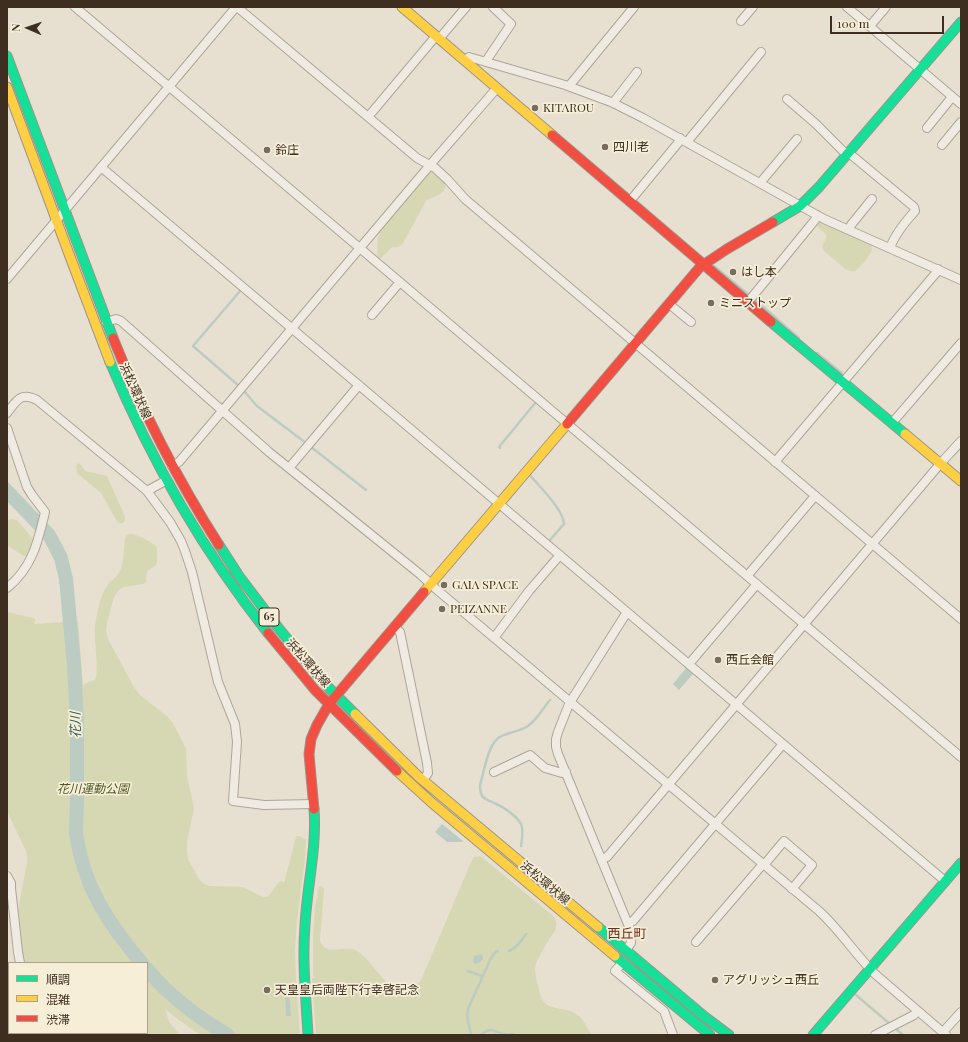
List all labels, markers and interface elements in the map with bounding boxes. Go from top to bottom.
north arrow [8,8,48,48]
scale bar [832,8,946,34]
text: 100 m [837,15,869,31]
text: N [8,23,23,32]
place label: KITAROU [543,101,594,115]
marker: KITAROU [530,103,540,113]
place label: 四川老 [613,140,649,154]
marker: 四川老 [600,142,610,152]
place label: 鈴庄 [275,143,299,157]
marker: 鈴庄 [262,145,272,155]
place label: はし本 [741,265,777,279]
marker: はし本 [728,267,738,277]
place label: ミニストップ [719,296,791,310]
marker: ミニストップ [706,298,716,308]
street label: 浜松環状線 [116,361,154,421]
place label: GAIA SPACE [452,578,518,592]
marker: GAIA SPACE [439,580,449,590]
place label: PEIZANNE [450,602,507,616]
marker: PEIZANNE [437,604,447,614]
road number: 65 [259,608,279,626]
street label: 浜松環状線 [283,636,333,690]
place label: 西丘会館 [726,653,774,667]
marker: 西丘会館 [713,655,723,665]
water label: 花川 [68,712,84,738]
park label: 花川運動公園 [57,782,129,796]
street label: 浜松環状線 [517,858,573,908]
district label: 西丘町 [608,926,646,942]
legend [8,962,148,1034]
text: 順調 [46,971,70,987]
place label: アグリッシュ西丘 [723,973,819,987]
marker: アグリッシュ西丘 [710,975,720,985]
place label: 天皇皇后両陛下行幸啓記念 [275,983,419,997]
marker: 天皇皇后両陛下行幸啓記念 [262,985,272,995]
text: 混雑 [46,991,70,1007]
text: 渋滞 [46,1011,70,1027]

